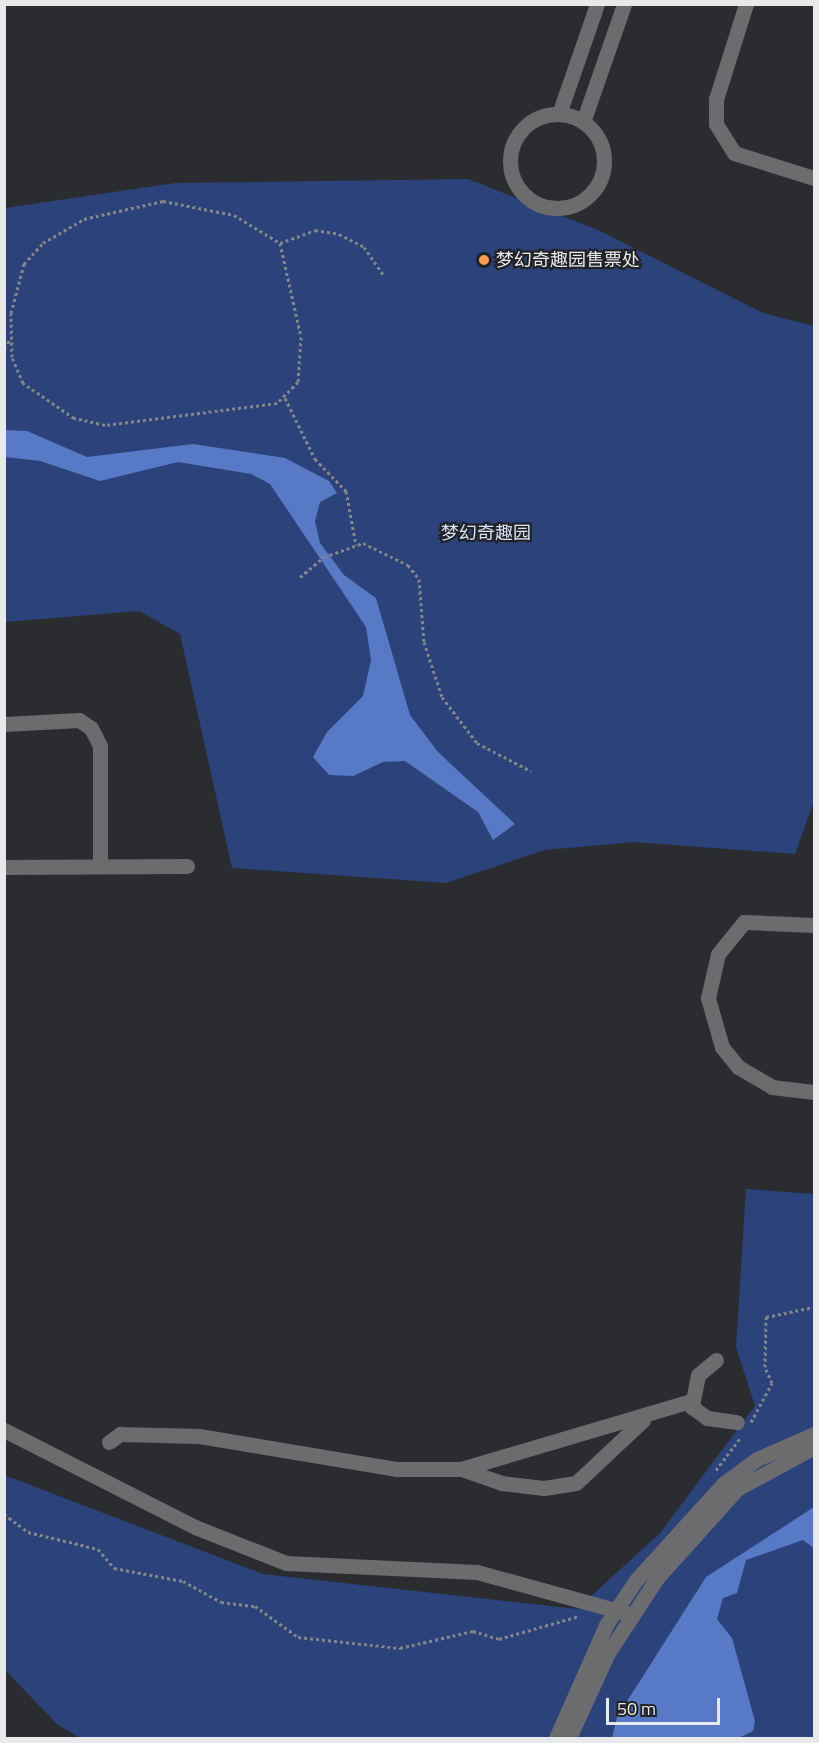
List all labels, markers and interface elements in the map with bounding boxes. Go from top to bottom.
place label: 梦幻奇趣园售票处 [496,249,640,271]
marker: 梦幻奇趣园售票处 [477,253,491,267]
park label: 梦幻奇趣园 [441,522,531,544]
scale bar [609,1686,723,1724]
text: 50 m [617,1695,656,1722]

